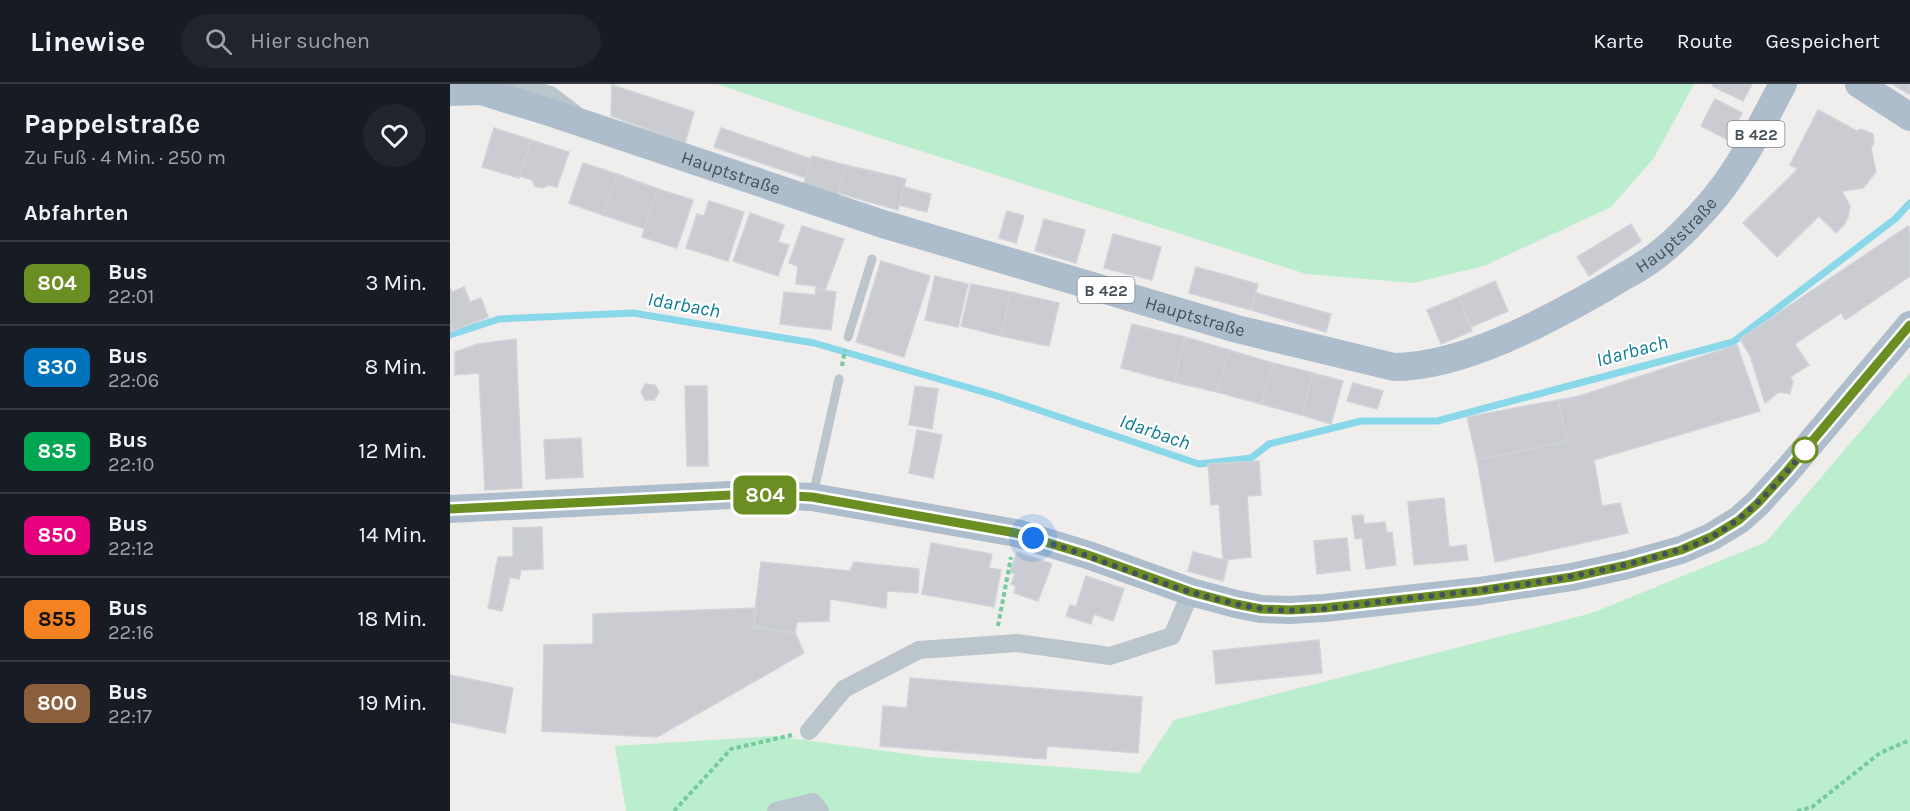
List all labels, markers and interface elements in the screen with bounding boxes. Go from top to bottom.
search box [181,14,601,68]
text: Linewise [30,25,145,58]
icon: search [202,25,235,58]
text: Hier suchen [250,28,370,54]
text: Karte [1593,29,1644,53]
text: Route [1677,29,1733,53]
text: Gespeichert [1766,29,1880,53]
button: heart [363,104,426,167]
text: Pappelstraße [24,107,200,140]
road number: B 422 [1728,121,1784,147]
text: Zu Fuß · 4 Min. · 250 m [24,146,226,169]
street label: Hauptstraße [678,146,783,200]
street label: Hauptstraße [1631,192,1722,278]
text: Abfahrten [24,200,129,226]
text: Bus [108,259,148,285]
text: 3 Min. [365,270,426,296]
text: 804 [37,271,77,295]
road number: B 422 [1078,277,1134,303]
text: 22:01 [108,285,154,308]
water label: Idarbach [646,287,722,323]
street label: Hauptstraße [1143,291,1247,342]
water label: Idarbach [1594,330,1670,372]
text: Bus [108,343,148,369]
text: 8 Min. [365,354,426,380]
text: 830 [37,355,77,379]
text: 22:06 [108,369,159,392]
water label: Idarbach [1117,409,1193,455]
text: Bus [108,427,148,453]
unlabelled marker [1792,437,1818,463]
text: 12 Min. [358,438,426,464]
text: 835 [38,439,76,463]
text: 22:10 [108,453,154,476]
line badge: 804 [730,476,800,514]
text: 804 [745,483,785,507]
text: Bus [108,511,148,537]
text: 14 Min. [359,522,426,548]
text: 850 [37,523,77,547]
your location [1018,523,1048,553]
text: 22:12 [108,537,154,560]
text: Bus [108,595,148,621]
text: 18 Min. [358,606,426,632]
text: 855 [38,607,76,631]
text: 22:16 [108,621,154,644]
text: Bus [108,679,148,705]
text: 19 Min. [358,690,426,716]
text: 800 [37,691,77,715]
text: 22:17 [108,705,152,728]

